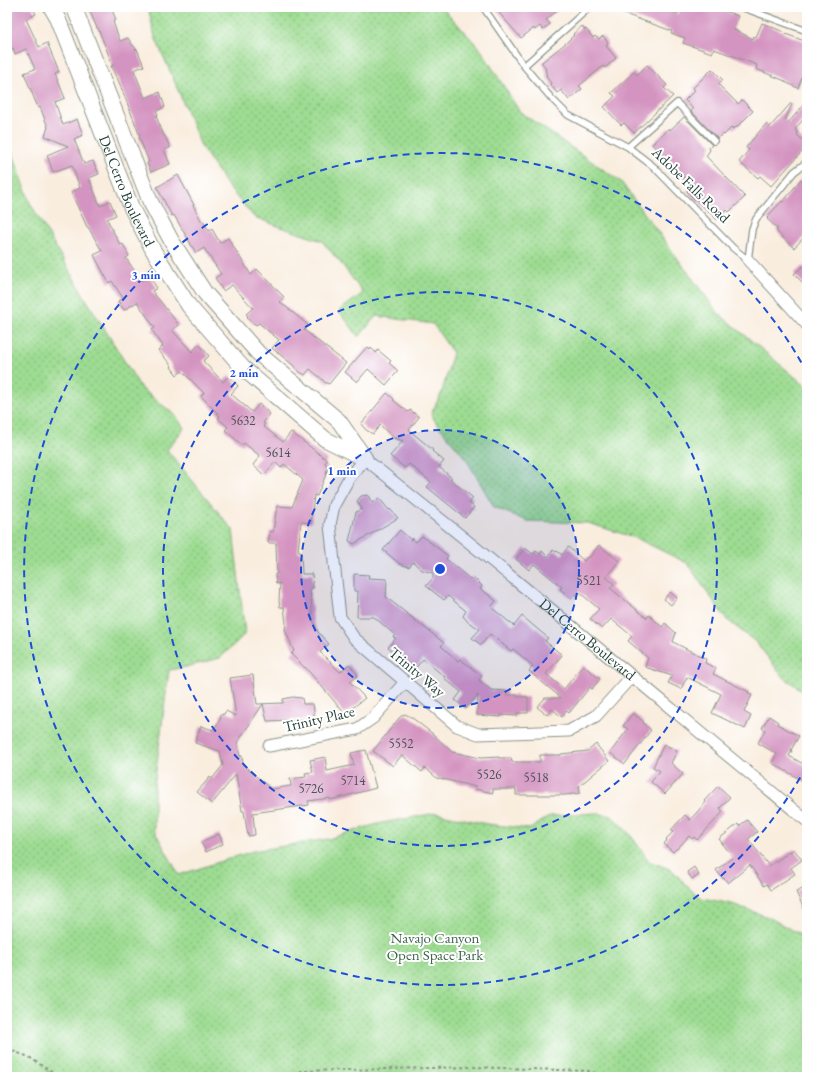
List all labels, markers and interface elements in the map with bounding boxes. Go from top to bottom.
street label: Del Cerro Boulevard [95,132,160,250]
street label: Adobe Falls Road [647,142,735,227]
text: 3 min [131,267,161,283]
text: 2 min [229,365,259,381]
house number: 5632 [231,412,256,429]
house number: 5614 [266,444,291,461]
text: 1 min [327,463,357,479]
centre of rings [433,562,447,576]
house number: 5521 [577,572,601,589]
street label: Del Cerro Boulevard [536,594,640,684]
street label: Trinity Way [385,643,450,701]
street label: Trinity Place [281,701,357,736]
house number: 5552 [389,735,414,752]
house number: 5526 [477,766,501,783]
house number: 5518 [524,769,548,786]
house number: 5714 [341,772,366,789]
house number: 5726 [299,780,323,797]
park label: Navajo Canyon Open Space Park [387,928,484,964]

